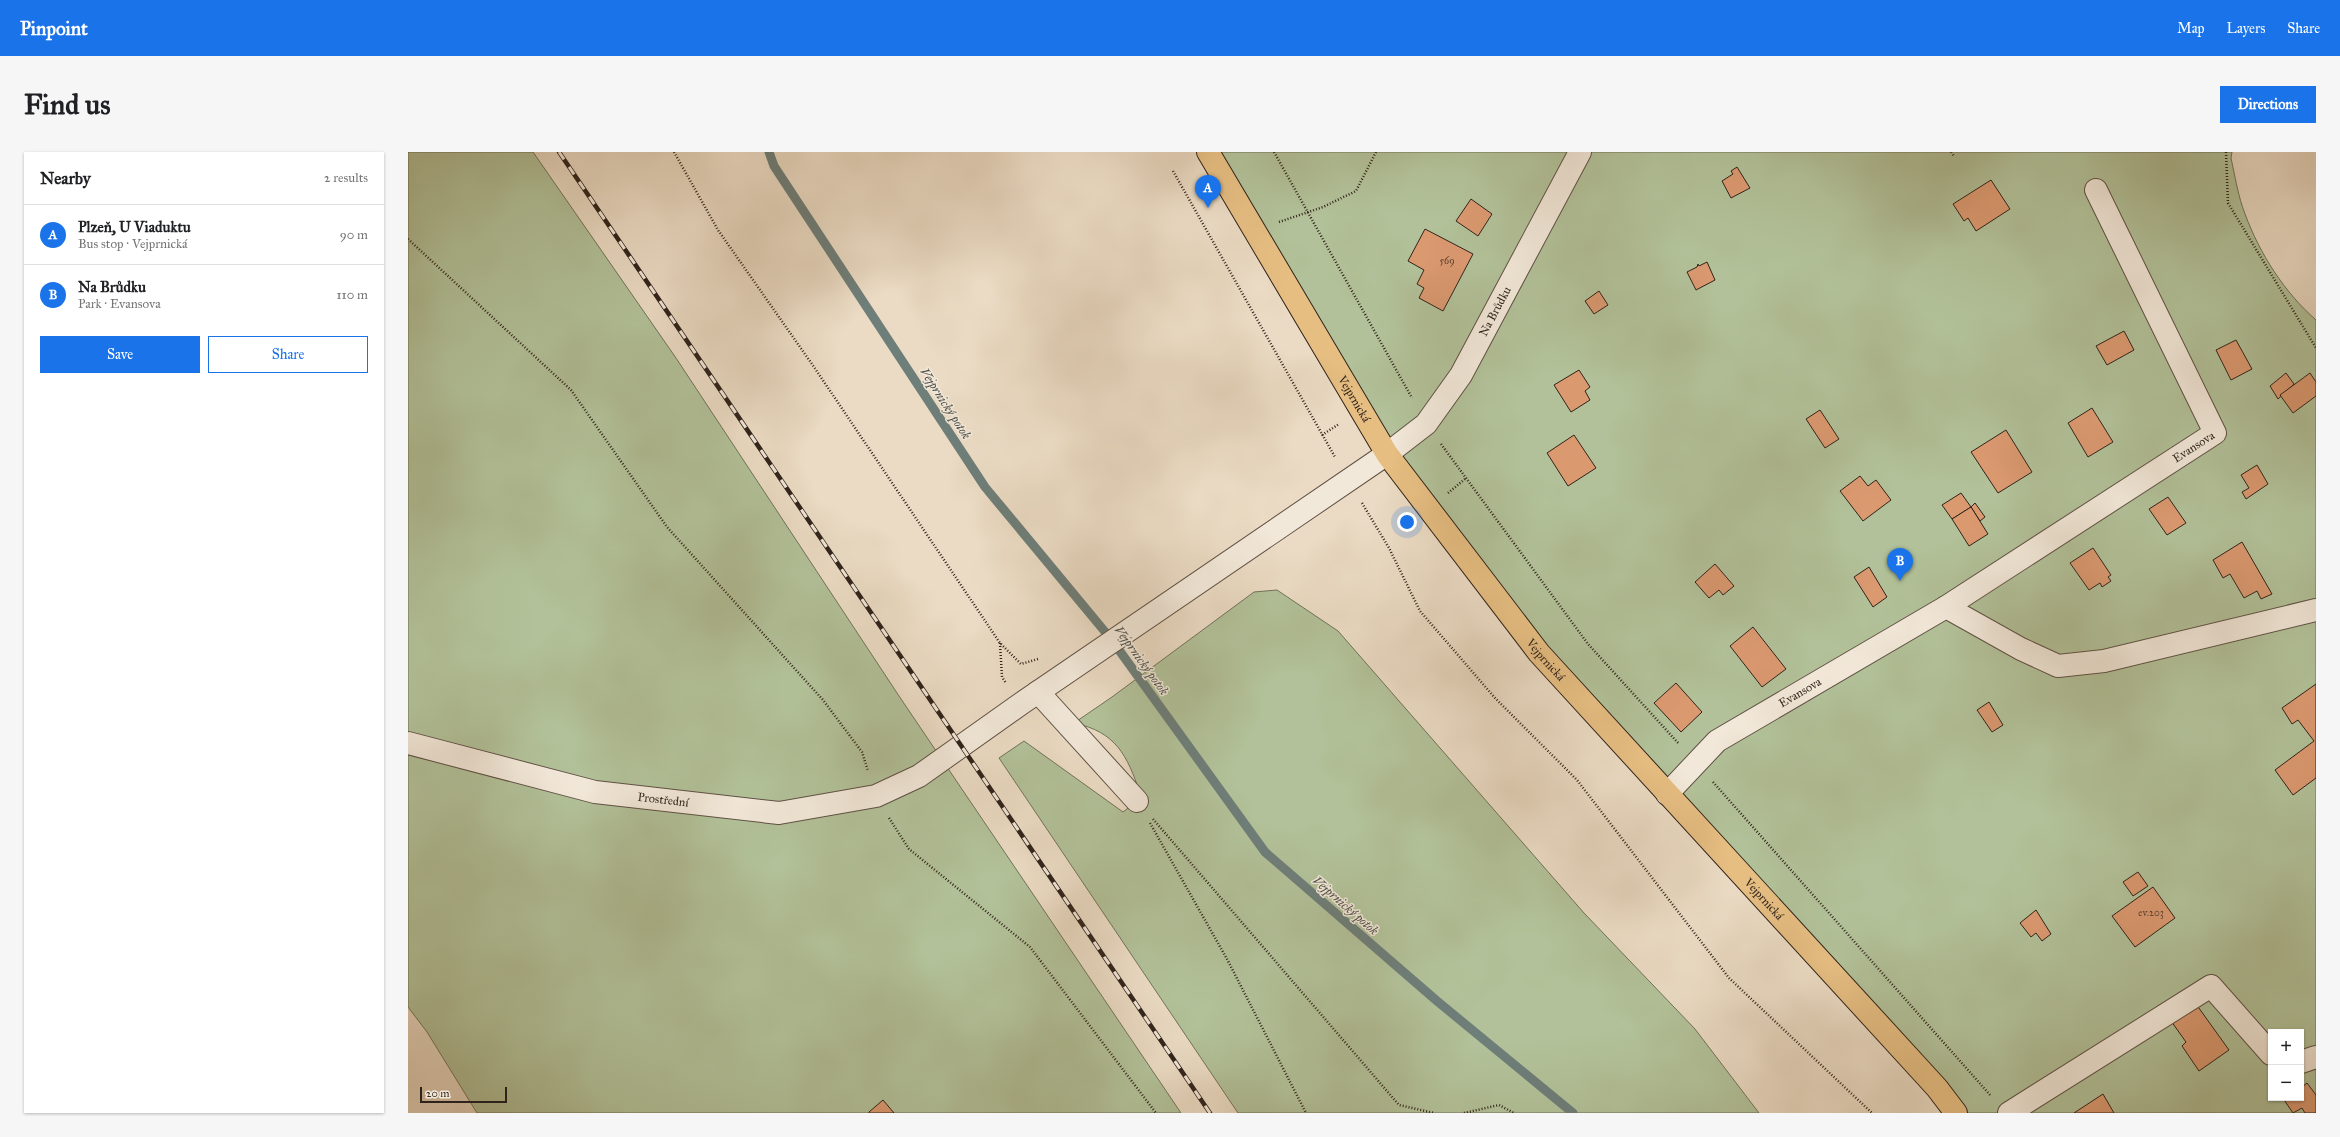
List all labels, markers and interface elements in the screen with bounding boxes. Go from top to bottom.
text: Pinpoint [20,17,88,40]
text: Map [2177,20,2205,37]
text: Layers [2227,20,2265,37]
text: Share [2287,20,2320,37]
button: Directions [2220,86,2316,123]
text: Find us [24,87,110,122]
text: Nearby [40,168,91,189]
text: 2 results [324,170,368,186]
pin: A [1195,175,1221,208]
text: Plzeň, U Viaduktu [78,218,191,236]
text: A [49,227,57,243]
text: 90 m [340,227,368,243]
text: Bus stop · Vejprnická [78,236,188,252]
house number: 569 [1439,255,1455,267]
text: Na Brůdku [78,278,146,296]
street label: Na Brůdku [1476,284,1514,339]
text: B [49,287,57,303]
text: 110 m [336,287,368,303]
text: Park · Evansova [78,296,161,312]
button: Save [40,336,200,373]
button: Share [208,336,368,373]
water label: Vejprnický potok [916,365,974,442]
street label: Vejprnická [1335,372,1374,425]
street label: Evansova [2170,428,2218,465]
your location [1397,512,1417,532]
pin: B [1887,548,1913,581]
water label: Vejprnický potok [1111,623,1172,699]
street label: Vejprnická [1523,635,1569,684]
street label: Evansova [1776,674,1825,710]
street label: Prostřední [637,790,690,810]
water label: Vejprnický potok [1309,873,1382,939]
street label: Vejprnická [1741,875,1787,923]
house number: ev.203 [2138,907,2164,919]
map controls [2268,1029,2304,1101]
button: + [2268,1029,2304,1065]
button: − [2268,1065,2304,1101]
scale bar [420,1085,507,1104]
text: 20 m [426,1087,449,1100]

